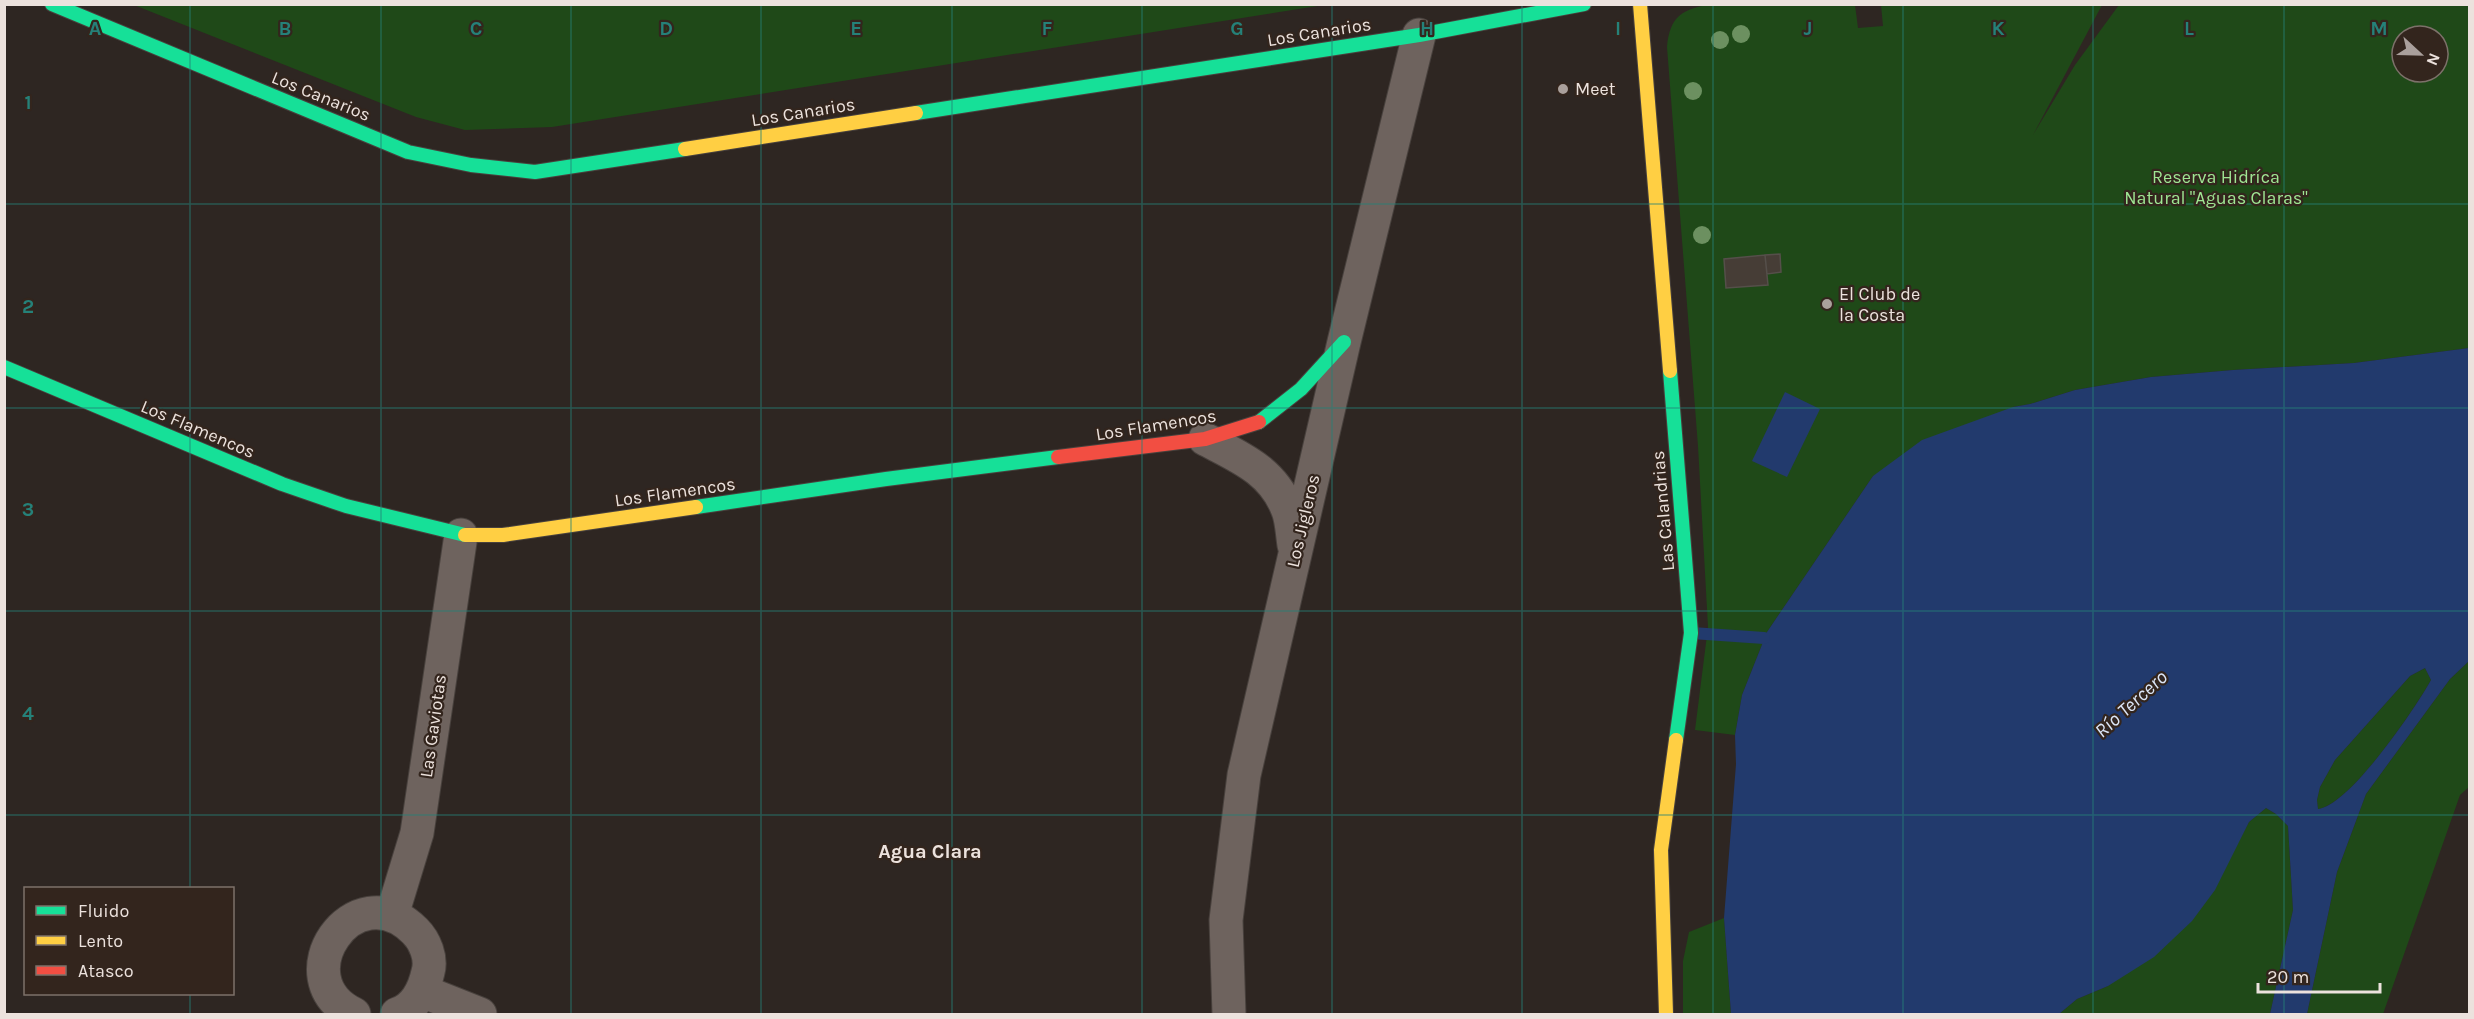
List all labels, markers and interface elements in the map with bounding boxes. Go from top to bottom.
street label: Los Canarios [1265,13,1373,51]
text: A [89,17,102,40]
text: B [279,17,291,40]
text: C [470,17,482,40]
text: D [659,17,673,40]
text: E [850,17,862,40]
text: F [1042,17,1053,40]
text: G [1230,17,1244,40]
text: H [1420,17,1434,40]
text: I [1615,17,1621,40]
text: J [1804,17,1812,40]
text: K [1991,17,2005,40]
text: L [2184,17,2194,40]
text: M [2370,17,2388,40]
north arrow [2390,24,2450,84]
text: N [2422,51,2444,68]
street label: Los Canarios [268,66,374,126]
place label: Meet [1575,78,1616,100]
marker: Meet [1556,82,1570,96]
text: 1 [24,91,32,114]
street label: Los Canarios [749,93,857,131]
park label: Reserva Hidríca Natural "Aguas Claras" [2124,166,2308,209]
place label: El Club de la Costa [1839,283,1920,326]
text: 2 [22,295,34,318]
marker: El Club de la Costa [1820,297,1834,311]
street label: Los Flamencos [138,395,258,463]
street label: Los Flamencos [1094,405,1218,445]
street label: Las Calandrias [1647,450,1679,572]
street label: Los Jigleros [1282,472,1324,570]
street label: Los Flamencos [613,473,737,511]
text: 3 [22,498,34,521]
water label: Río Tercero [2090,665,2172,742]
street label: Las Gaviotas [415,673,451,779]
text: 4 [22,702,34,725]
district label: Agua Clara [878,840,982,863]
legend [24,887,234,995]
text: Fluido [78,900,129,922]
text: Lento [78,930,123,952]
scale bar [2258,956,2380,994]
text: Atasco [78,960,134,982]
text: 20 m [2267,966,2309,988]

